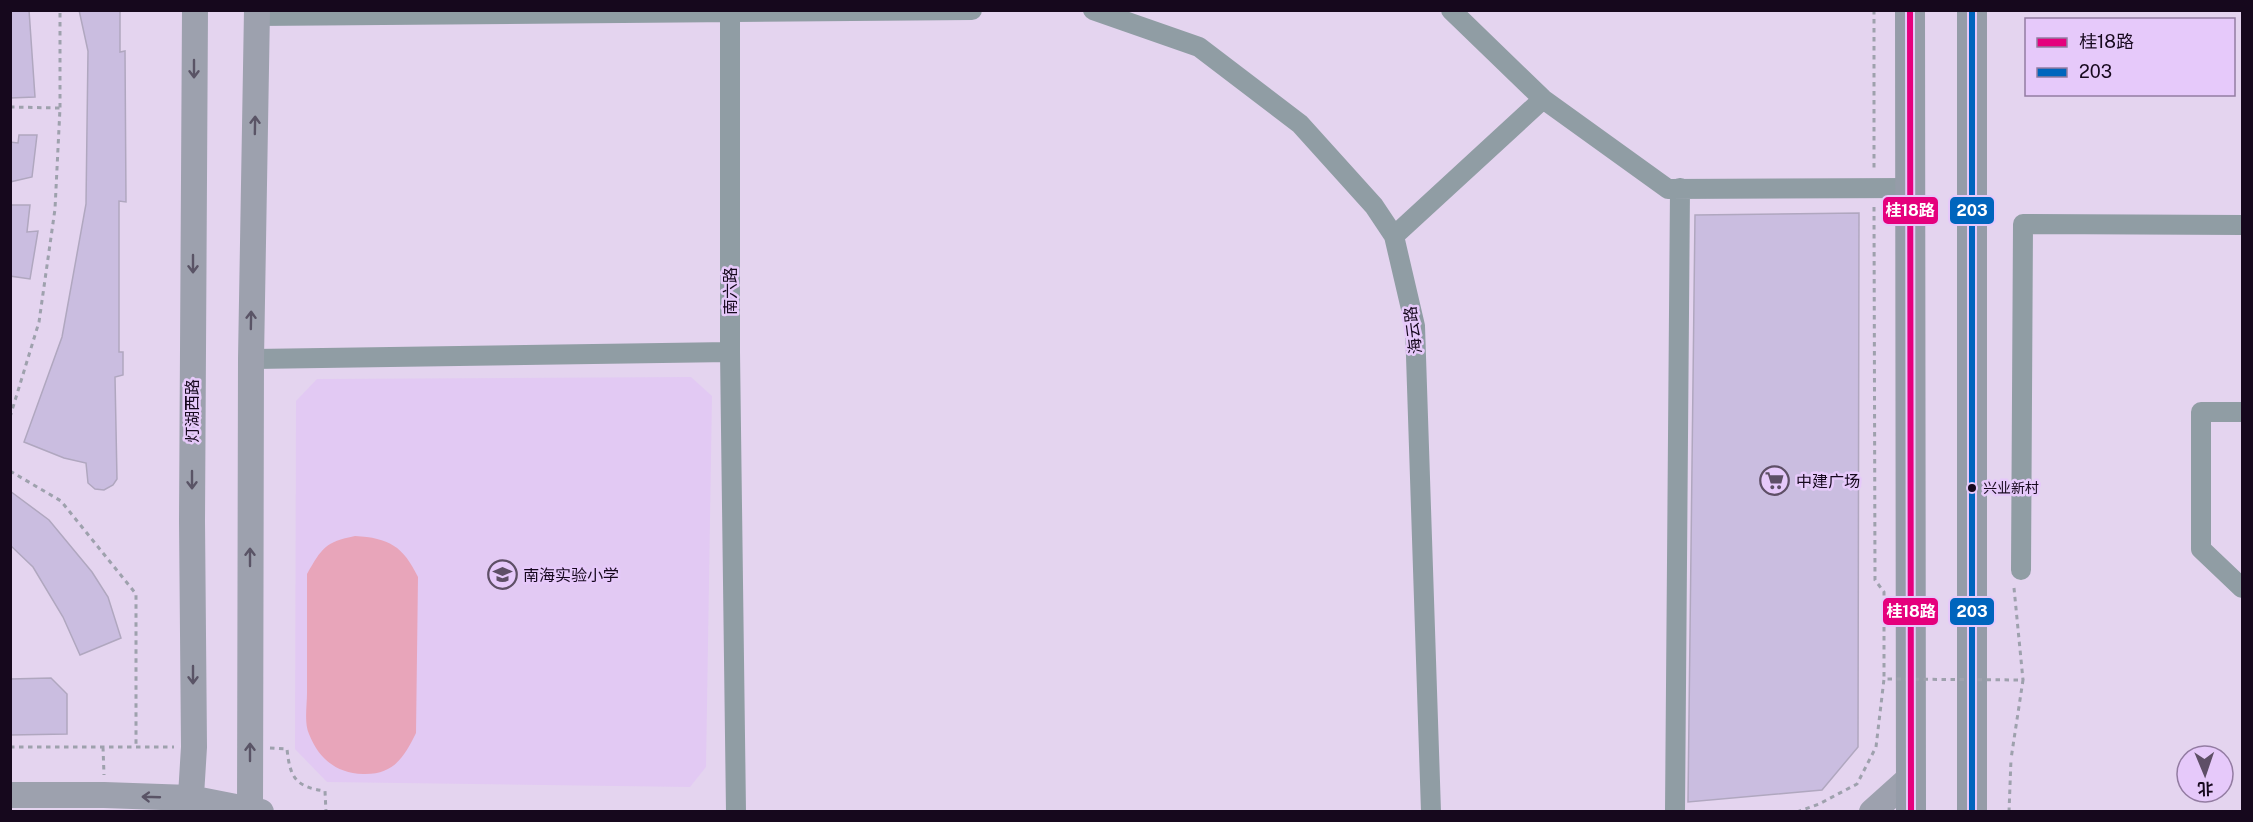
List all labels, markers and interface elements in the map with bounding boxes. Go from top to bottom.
legend [2025,18,2235,96]
text: 桂18路 [2079,31,2134,52]
one-way arrow [188,58,200,78]
text: 203 [2079,61,2112,82]
one-way arrow [249,116,261,136]
line badge: 桂18路 [1882,196,1939,225]
line badge: 203 [1949,196,1995,225]
text: 桂18路 [1885,201,1935,220]
text: 203 [1956,201,1988,220]
one-way arrow [187,253,199,273]
street label: 南六路 [721,267,740,315]
street label: 海云路 [1401,305,1425,355]
one-way arrow [246,311,257,331]
street label: 灯湖西路 [183,379,202,443]
supermarket icon: 中建广场 [1759,465,1791,497]
one-way arrow [186,469,198,489]
place label: 中建广场 [1796,472,1860,491]
place label: 兴业新村 [1983,480,2039,496]
marker: 兴业新村 [1966,482,1978,494]
one-way arrow [244,548,256,568]
school or university icon: 南海实验小学 [486,559,518,591]
place label: 南海实验小学 [523,566,619,585]
line badge: 桂18路 [1882,597,1939,626]
line badge: 203 [1949,597,1995,626]
text: 桂18路 [1886,602,1936,621]
text: 203 [1956,602,1988,621]
one-way arrow [187,664,199,684]
one-way arrow [244,743,256,763]
north arrow [2175,744,2235,804]
text: 北 [2197,779,2214,798]
one-way arrow [141,791,161,802]

